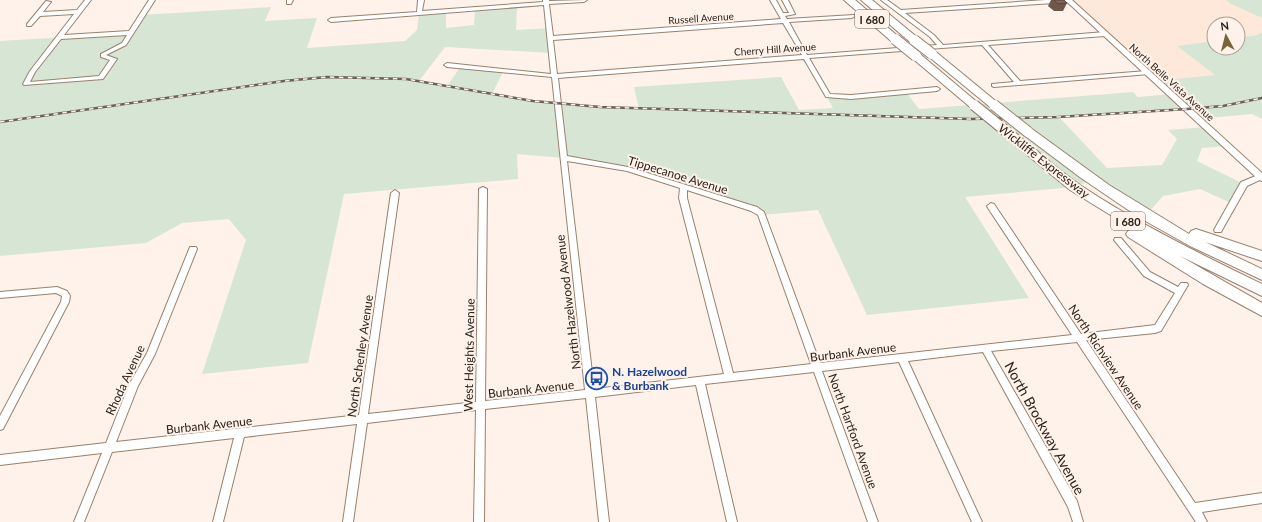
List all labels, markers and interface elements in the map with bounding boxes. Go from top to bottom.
street label: Russell Avenue [668,10,734,26]
road number: I 680 [855,10,889,28]
north arrow [1206,16,1246,56]
text: N [1220,19,1230,33]
street label: Cherry Hill Avenue [734,40,816,58]
street label: North Belle Vista Avenue [1127,41,1217,123]
street label: Wickliffe Expressway [995,121,1093,202]
street label: Tippecanoe Avenue [626,153,730,197]
road number: I 680 [1111,212,1145,230]
street label: North Hazelwood Avenue [552,234,584,370]
street label: North Schenley Avenue [344,294,376,418]
street label: West Heights Avenue [461,298,477,412]
street label: North Richview Avenue [1065,302,1147,412]
street label: Burbank Avenue [809,339,897,365]
street label: Rhoda Avenue [102,342,148,418]
street label: North Brockway Avenue [1001,359,1089,497]
place label: N. Hazelwood & Burbank [612,364,687,393]
bus stop icon: N. Hazelwood & Burbank [583,365,609,391]
street label: North Hartford Avenue [825,371,881,491]
street label: Burbank Avenue [487,377,575,401]
street label: Burbank Avenue [165,413,253,437]

